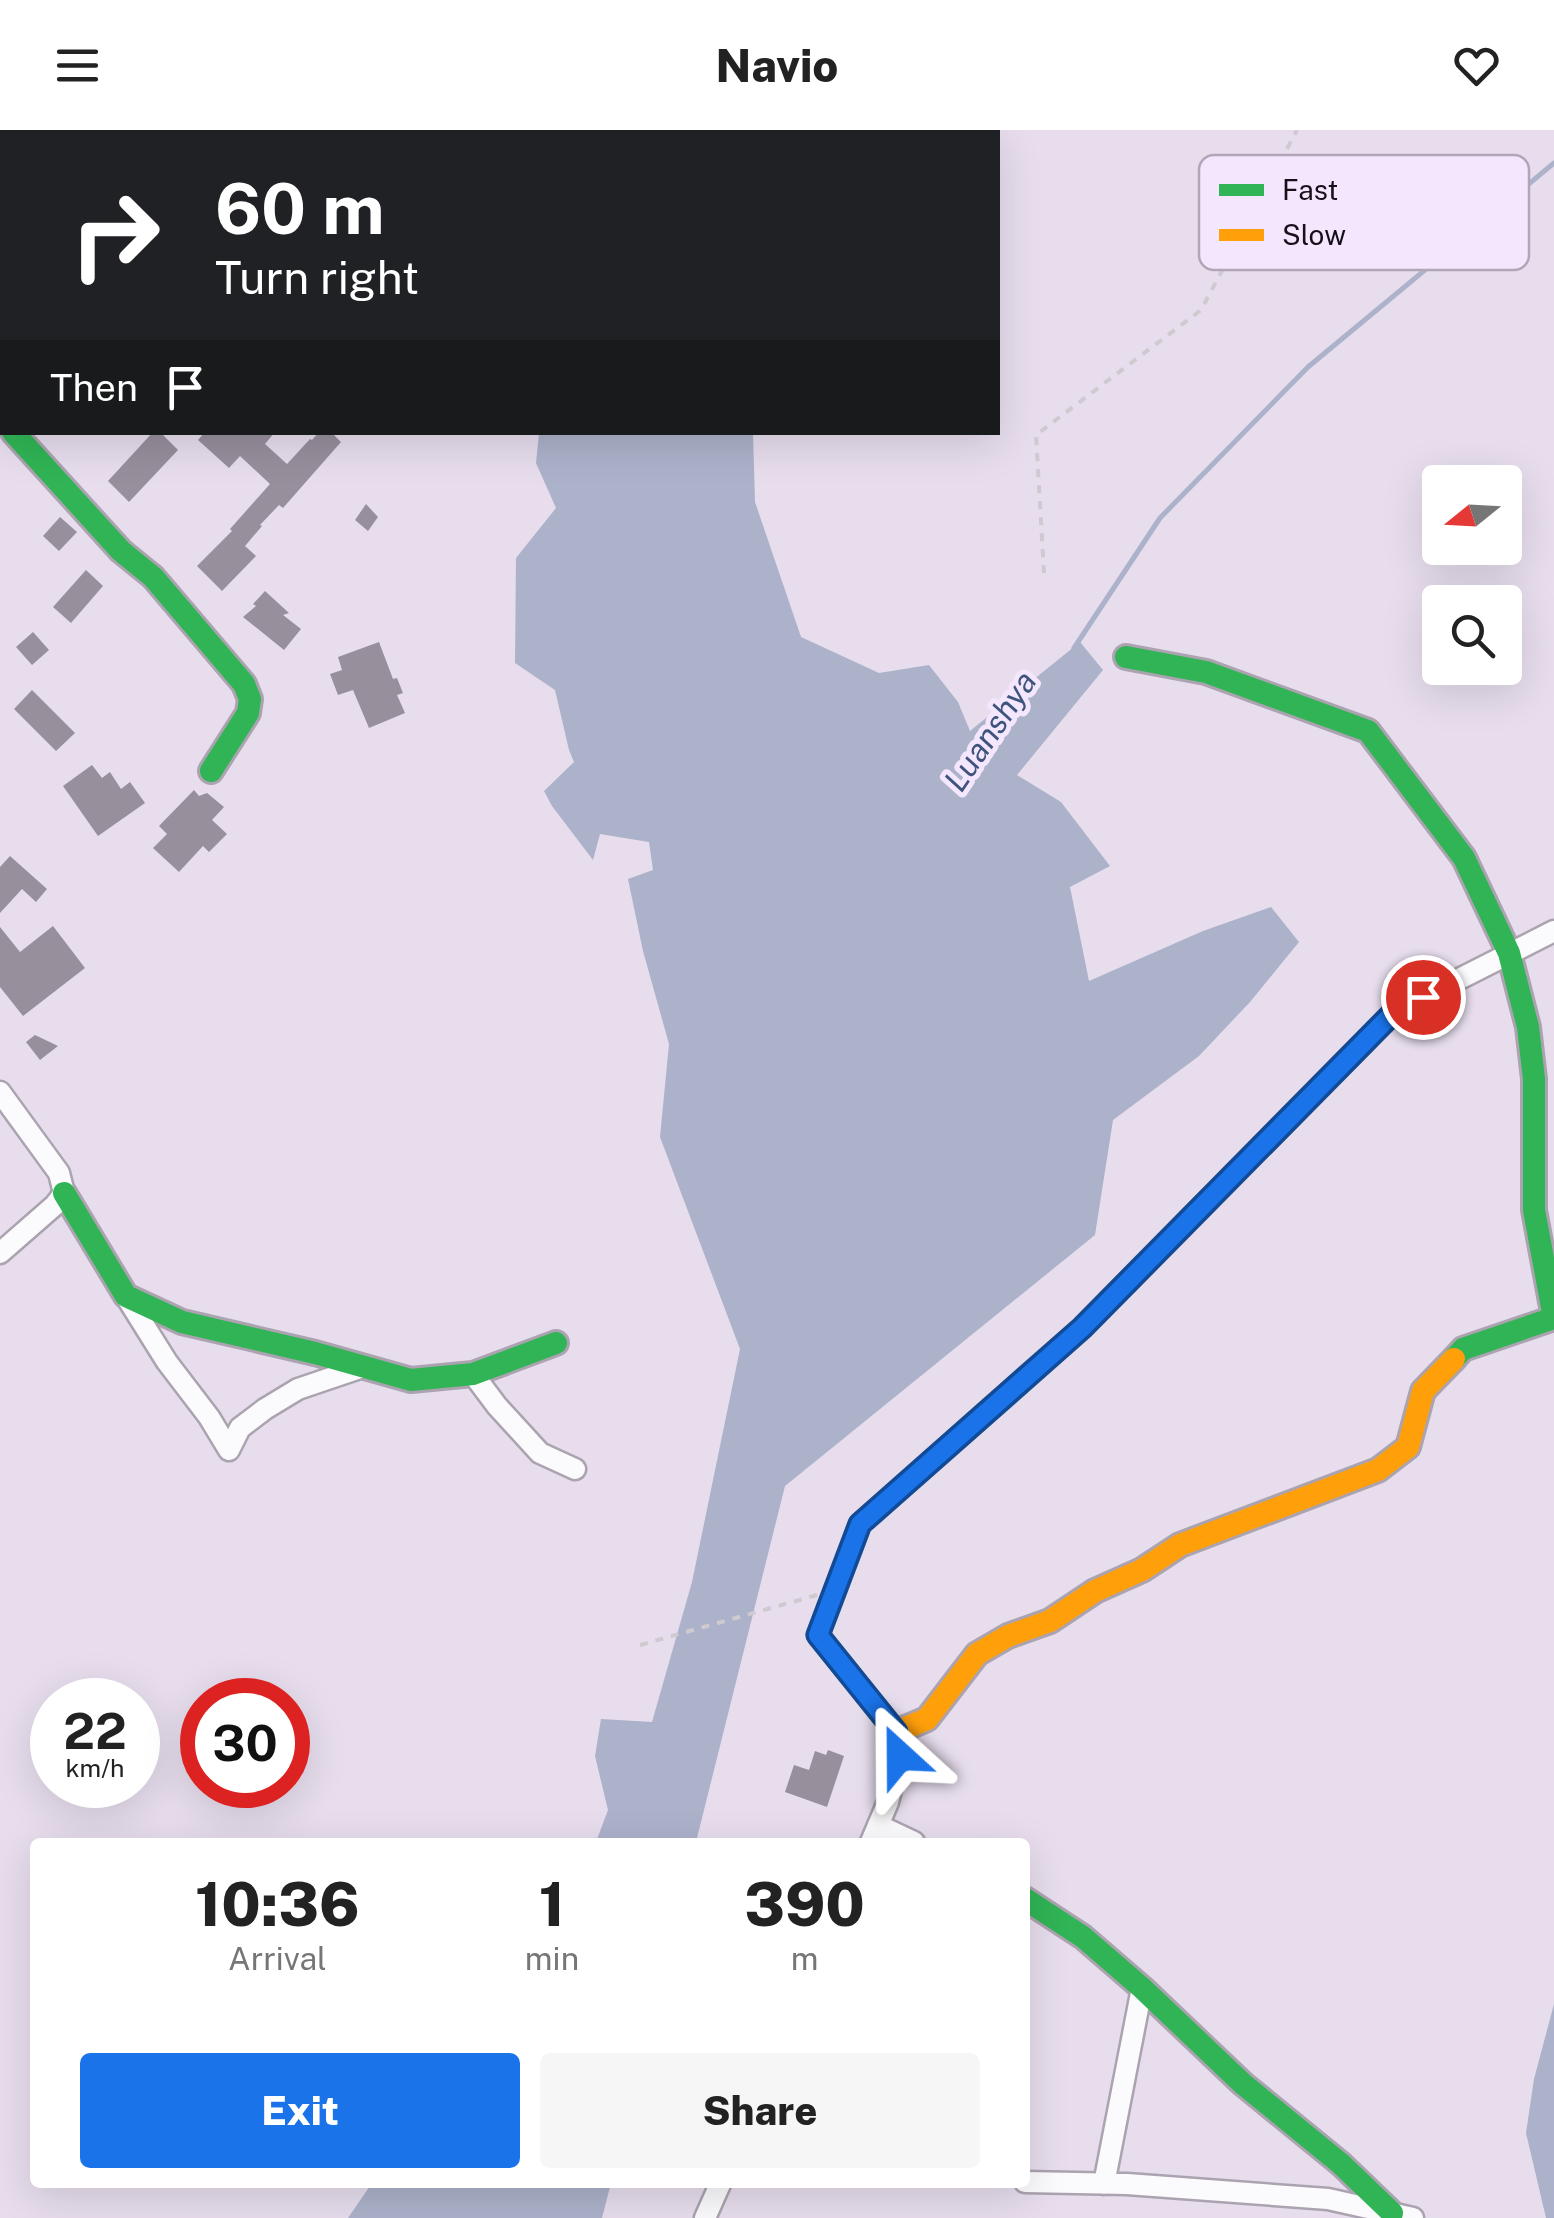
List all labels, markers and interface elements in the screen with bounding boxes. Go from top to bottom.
icon: menu [50,38,105,93]
icon: heart [1449,38,1504,93]
text: Navio [716,39,838,92]
legend [1199,155,1529,270]
text: 60 m [215,167,385,250]
icon: right [50,170,180,300]
text: Fast [1282,173,1338,206]
text: Slow [1282,218,1346,251]
text: Turn right [215,251,419,304]
icon: arrive [158,360,213,415]
text: Then [50,365,138,410]
north arrow [1422,465,1522,565]
map controls [1422,465,1522,685]
button: search [1422,585,1522,685]
water label: Luanshya [936,664,1044,798]
pin [1381,955,1466,1040]
icon: arrive [1396,970,1451,1025]
speed limit sign: 30 [180,1678,310,1808]
text: 22 [63,1701,127,1760]
position arrow [848,1704,952,1808]
text: km/h [66,1753,124,1783]
text: 10:36 [195,1869,360,1940]
text: 1 [539,1869,565,1940]
text: 390 [744,1869,865,1940]
text: Arrival [228,1940,327,1977]
text: min [525,1940,579,1977]
text: m [791,1940,818,1977]
button: Exit [80,2053,520,2168]
button: Share [540,2053,980,2168]

